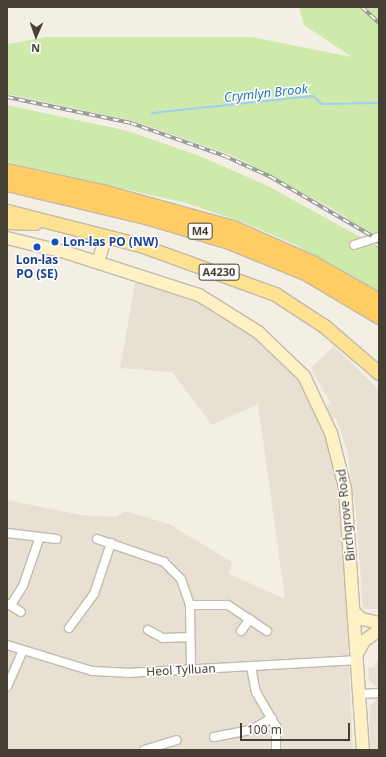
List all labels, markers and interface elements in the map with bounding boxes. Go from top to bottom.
north arrow [16,16,56,56]
text: N [31,41,40,56]
water label: Crymlyn Brook [223,81,309,105]
road number: M4 [187,222,213,240]
place label: Lon-las PO (NW) [63,235,158,249]
marker: Lon-las PO (NW) [50,237,60,247]
marker: Lon-las PO (SE) [32,242,42,252]
place label: Lon-las PO (SE) [16,253,58,281]
road number: A4230 [198,263,240,281]
street label: Birchgrove Road [334,468,358,562]
street label: Heol Tylluan [146,661,216,679]
scale bar [242,715,352,741]
text: 100 m [247,721,282,738]

